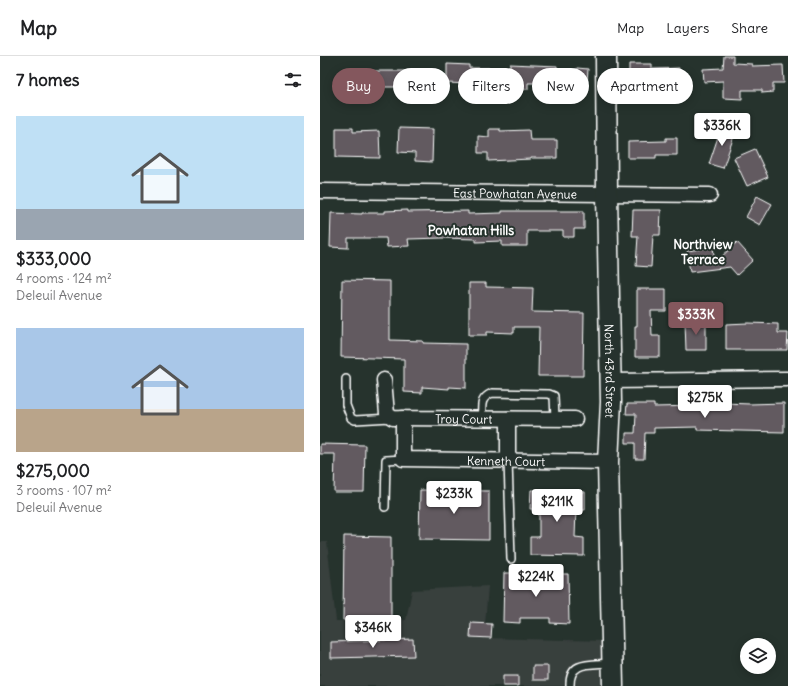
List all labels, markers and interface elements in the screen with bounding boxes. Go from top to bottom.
text: Map [20,16,57,40]
text: Map [617,19,644,37]
text: Layers [666,19,709,37]
text: Share [731,19,768,37]
chip: Buy [332,68,385,104]
chip: Rent [393,68,450,104]
chip: Filters [458,68,524,104]
chip: New [532,68,589,104]
chip: Apartment [597,68,693,104]
text: 7 homes [16,69,80,91]
icon: filters [282,69,304,91]
pin: $336K [694,113,750,147]
text: $336K [703,117,741,134]
icon: home [124,142,196,214]
street label: East Powhatan Avenue [453,185,577,201]
district label: Powhatan Hills [428,222,514,239]
district label: Northview Terrace [673,236,734,268]
text: $333,000 [16,248,92,270]
text: 4 rooms · 124 m² [16,270,112,287]
text: Deleuil Avenue [16,287,102,304]
pin: $333K [668,302,724,336]
text: $333K [677,306,715,323]
street label: North 43rd Street [602,324,619,418]
icon: home [124,354,196,426]
pin: $275K [677,385,733,419]
text: $275K [687,389,723,406]
street label: Troy Court [435,411,492,426]
street label: Kenneth Court [467,452,545,469]
text: $275,000 [16,460,90,482]
pin: $233K [426,481,482,515]
text: 3 rooms · 107 m² [16,482,112,499]
text: $233K [435,485,473,502]
pin: $211K [529,489,585,523]
text: $211K [541,493,573,510]
text: Deleuil Avenue [16,499,102,516]
pin: $224K [508,564,564,598]
text: $224K [518,568,554,585]
pin: $346K [345,615,401,649]
text: $346K [354,619,392,636]
map controls [740,638,776,674]
button: layers [740,638,776,674]

